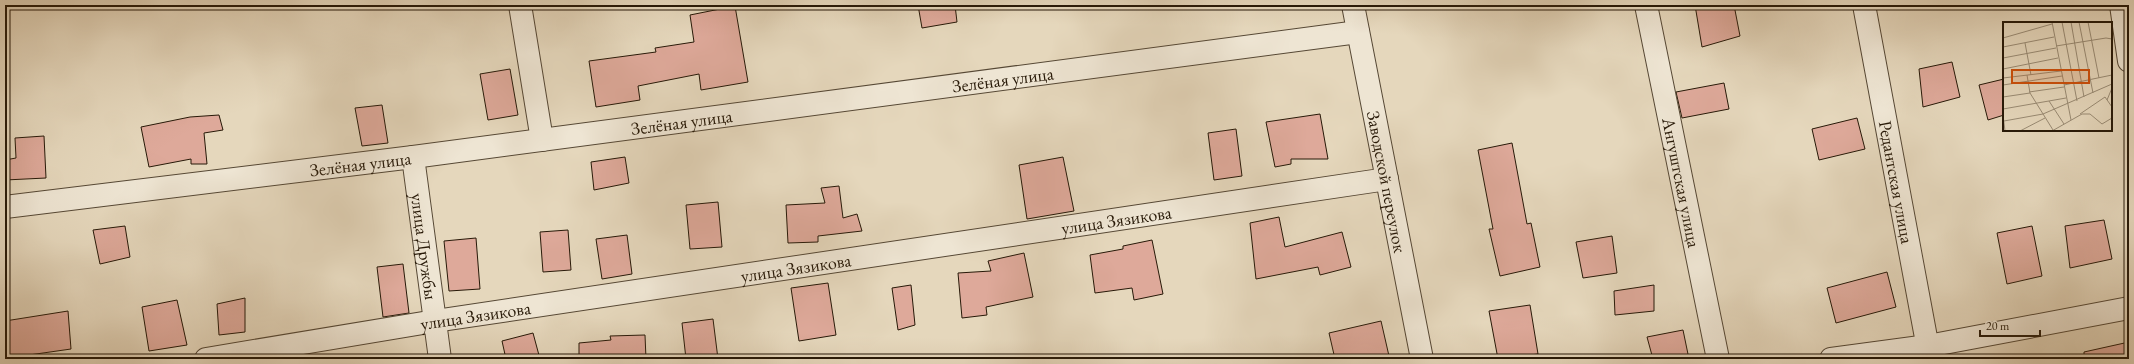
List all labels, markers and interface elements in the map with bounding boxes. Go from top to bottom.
inset map [2003,22,2112,131]
street label: Зелёная улица [951,61,1056,97]
street label: Зелёная улица [629,103,735,140]
street label: Заводской переулок [1362,109,1413,255]
street label: Ангуштская улица [1657,114,1707,250]
street label: Редантская улица [1874,119,1920,246]
street label: Зелёная улица [308,146,413,181]
street label: улица Дружбы [406,191,443,301]
street label: улица Зязикова [1060,200,1174,239]
street label: улица Зязикова [739,247,853,287]
street label: улица Зязикова [419,295,533,335]
scale bar [1980,312,2040,338]
text: 20 m [1986,318,2010,334]

